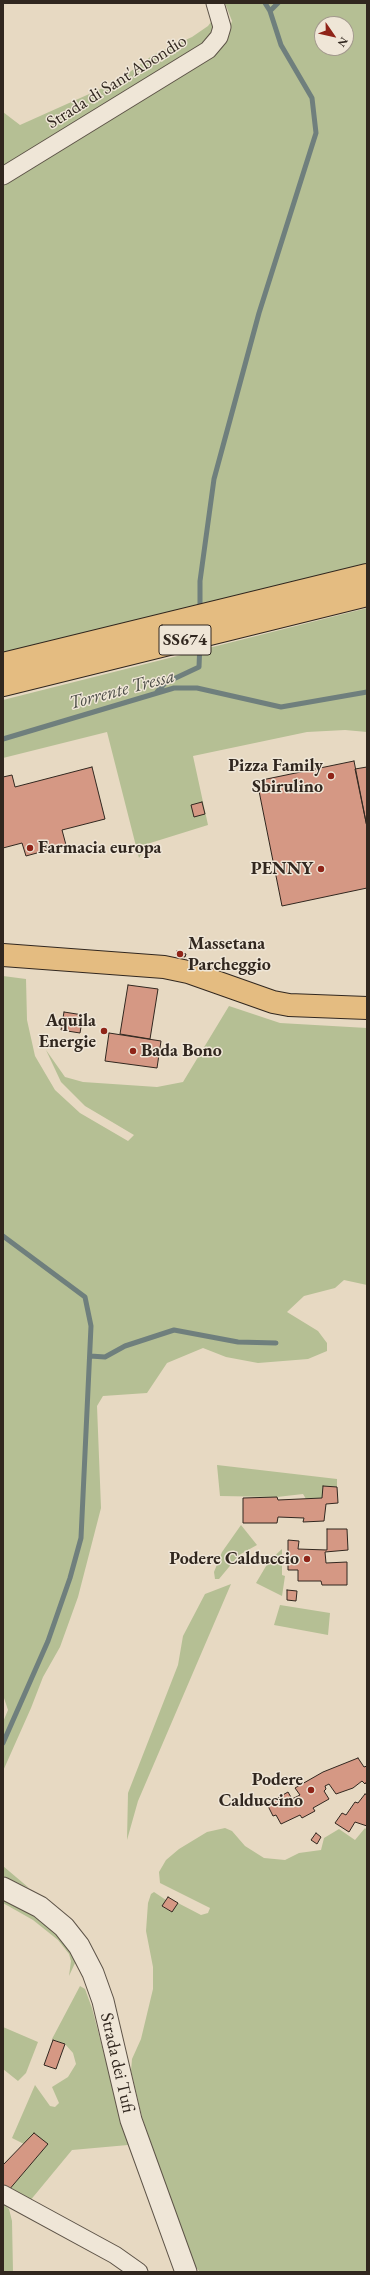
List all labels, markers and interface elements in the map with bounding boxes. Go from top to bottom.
north arrow [314,16,354,56]
street label: Strada di Sant'Abondio [43,30,191,134]
text: N [335,35,351,50]
road number: SS674 [159,625,211,655]
water label: Torrente Tressa [67,665,177,715]
place label: Pizza Family Sbirulino [228,755,323,798]
marker: Pizza Family Sbirulino [326,771,336,781]
place label: Farmacia europa [38,837,161,859]
marker: Farmacia europa [25,843,35,853]
place label: PENNY [251,858,313,880]
marker: PENNY [316,864,326,874]
place label: Massetana Parcheggio [188,933,271,976]
marker: Massetana Parcheggio [175,949,185,959]
place label: Aquila Energie [39,1010,96,1052]
marker: Aquila Energie [99,1026,109,1036]
place label: Bada Bono [141,1040,222,1062]
marker: Bada Bono [128,1046,138,1056]
place label: Podere Calduccio [169,1548,299,1570]
marker: Podere Calduccio [302,1554,312,1564]
place label: Podere Calduccino [219,1769,303,1812]
marker: Podere Calduccino [306,1785,316,1795]
street label: Strada dei Tufi [95,2011,139,2115]

